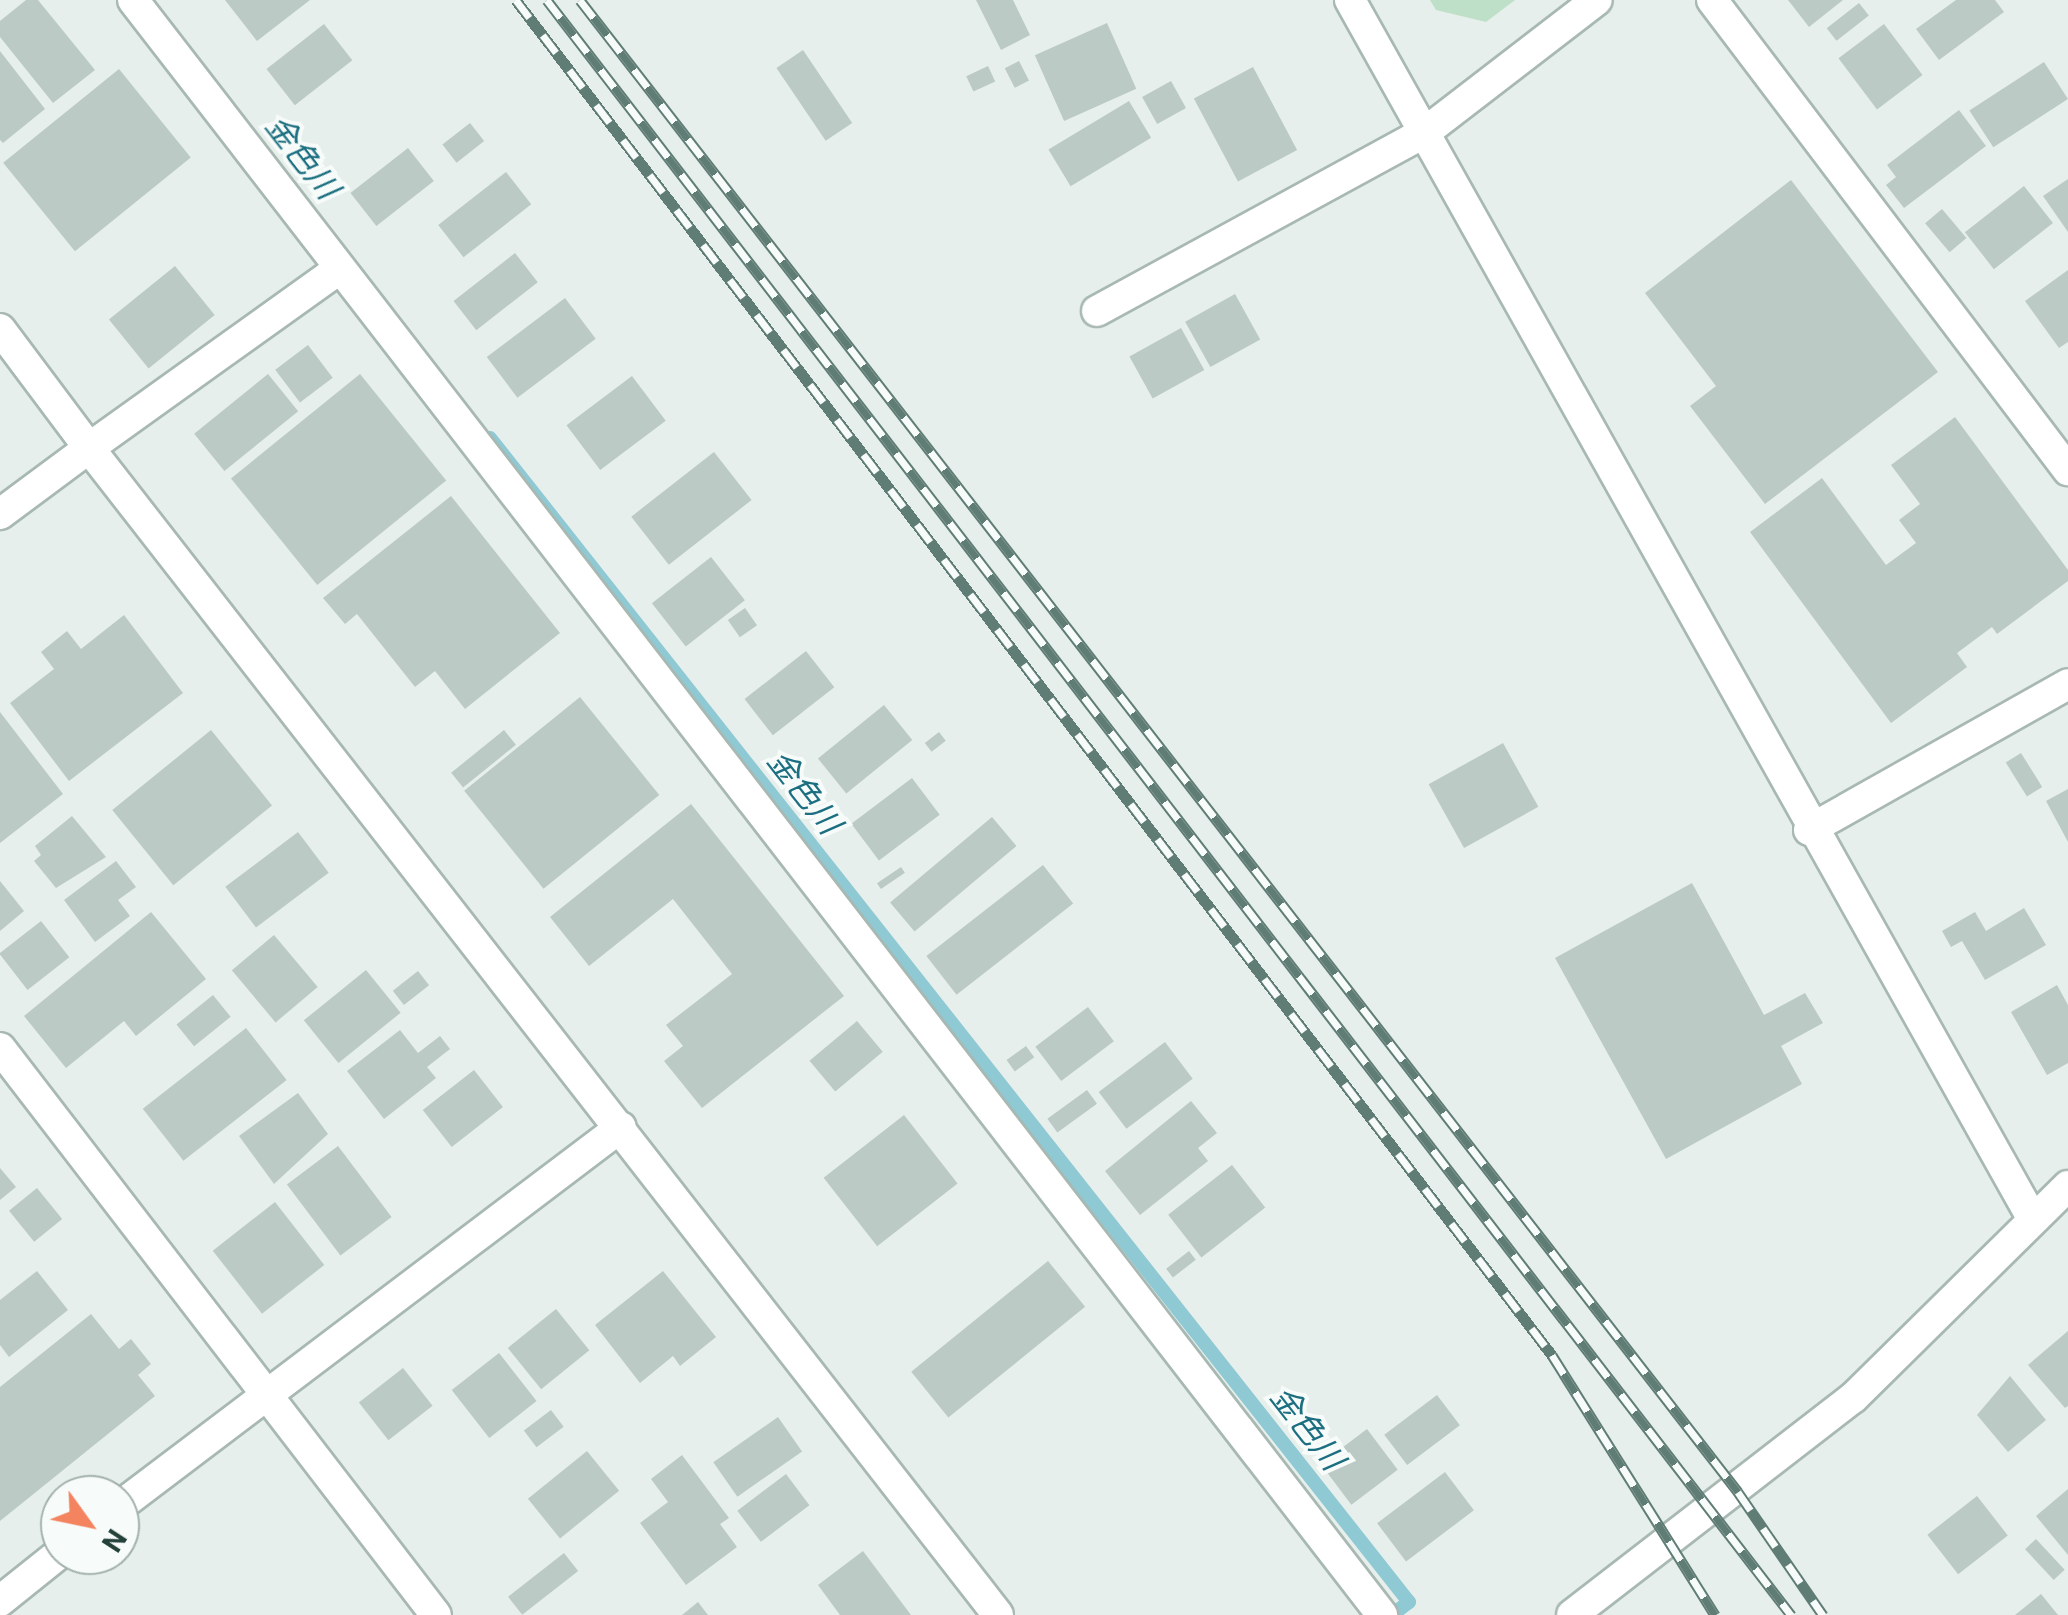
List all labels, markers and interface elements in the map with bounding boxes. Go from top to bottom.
water label: 金色川 [257,107,347,207]
water label: 金色川 [759,742,849,842]
water label: 金色川 [1262,1378,1352,1478]
north arrow [40,1475,140,1575]
text: N [95,1523,133,1558]

